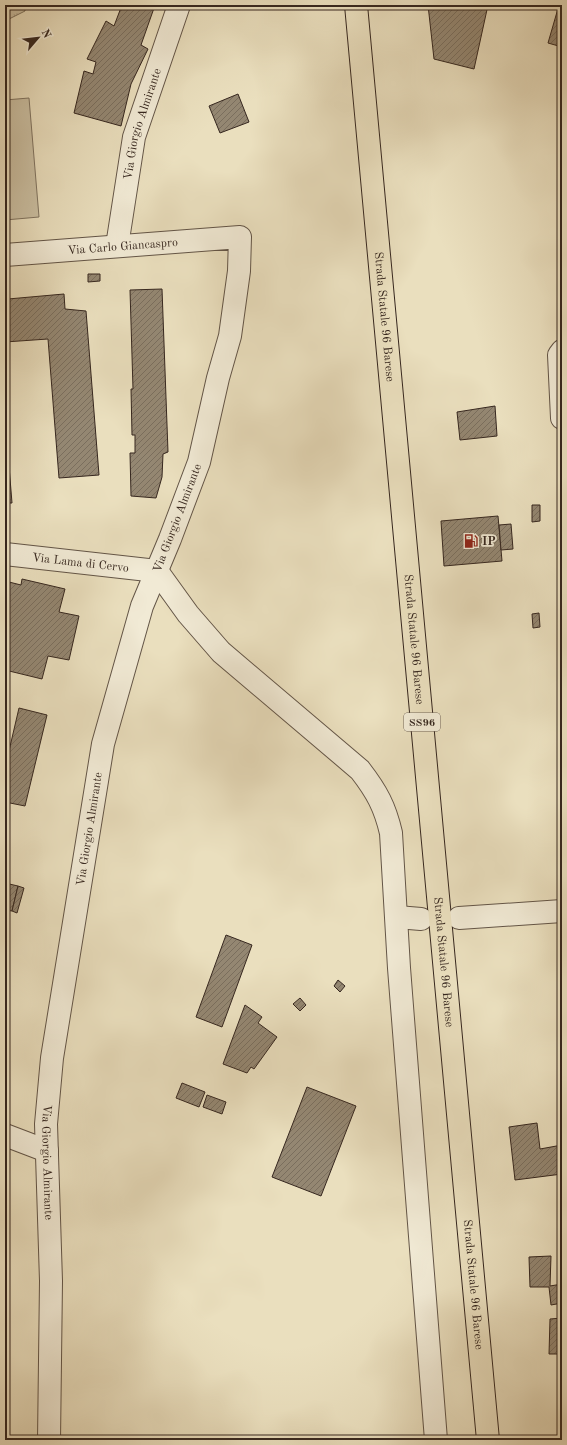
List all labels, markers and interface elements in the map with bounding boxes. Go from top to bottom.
north arrow [18,18,58,58]
text: N [39,28,53,41]
street label: Via Giorgio Almirante [122,66,164,181]
street label: Via Carlo Giancaspro [67,237,178,257]
street label: Strada Statale 96 Barese [372,251,396,383]
street label: Via Giorgio Almirante [152,462,204,574]
fuel station icon: IP [463,533,479,549]
place label: IP [482,536,496,548]
street label: Via Lama di Cervo [31,552,129,575]
street label: Strada Statale 96 Barese [401,574,425,706]
road number: SS96 [404,713,440,731]
street label: Via Giorgio Almirante [75,771,105,887]
street label: Strada Statale 96 Barese [431,896,455,1028]
street label: Via Giorgio Almirante [39,1104,54,1221]
street label: Strada Statale 96 Barese [461,1219,485,1351]

